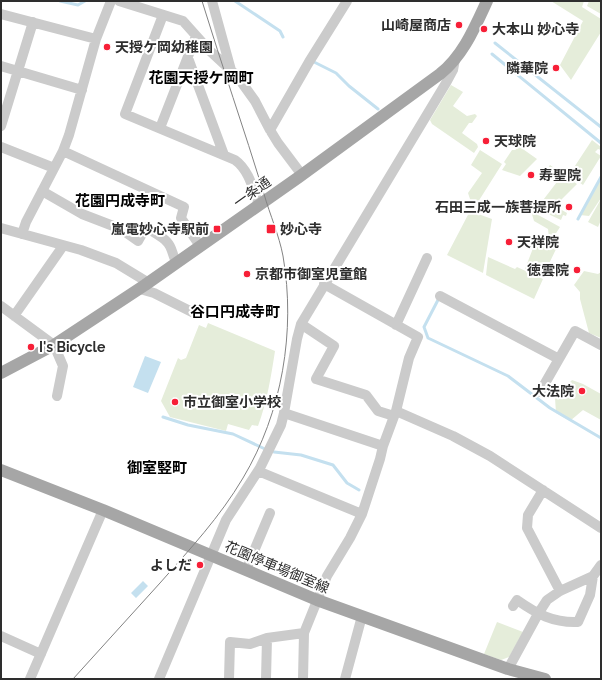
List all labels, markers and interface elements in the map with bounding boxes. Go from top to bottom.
place label: 山崎屋商店 [381,17,451,33]
marker: 山崎屋商店 [454,20,464,30]
place label: 大本山 妙心寺 [492,21,579,37]
marker: 大本山 妙心寺 [479,24,489,34]
place label: 天授ケ岡幼稚園 [115,39,213,55]
marker: 天授ケ岡幼稚園 [102,42,112,52]
place label: 隣華院 [506,60,548,76]
marker: 隣華院 [551,63,561,73]
district label: 花園天授ケ岡町 [148,69,254,87]
place label: 天球院 [494,133,536,149]
marker: 天球院 [481,136,491,146]
place label: 寿聖院 [539,167,581,183]
marker: 寿聖院 [526,170,536,180]
street label: 一条通 [230,173,274,211]
district label: 花園円成寺町 [75,192,165,210]
place label: 石田三成一族菩提所 [435,199,561,215]
marker: 石田三成一族菩提所 [564,202,574,212]
place label: 嵐電妙心寺駅前 [111,221,209,237]
place label: 妙心寺 [280,221,322,237]
marker: 妙心寺 [265,223,277,235]
marker: 嵐電妙心寺駅前 [212,224,222,234]
place label: 天祥院 [517,234,559,250]
marker: 天祥院 [504,237,514,247]
place label: 徳雲院 [527,262,569,278]
marker: 徳雲院 [572,265,582,275]
place label: 京都市御室児童館 [255,266,367,282]
marker: 京都市御室児童館 [242,269,252,279]
district label: 谷口円成寺町 [190,303,280,321]
place label: I's Bicycle [39,339,106,355]
marker: I's Bicycle [26,342,36,352]
place label: 大法院 [532,383,574,399]
marker: 大法院 [577,386,587,396]
place label: 市立御室小学校 [183,394,281,410]
marker: 市立御室小学校 [170,397,180,407]
district label: 御室竪町 [127,459,187,477]
street label: 花園停車場御室線 [222,538,332,596]
place label: よしだ [150,557,192,573]
marker: よしだ [195,560,205,570]

